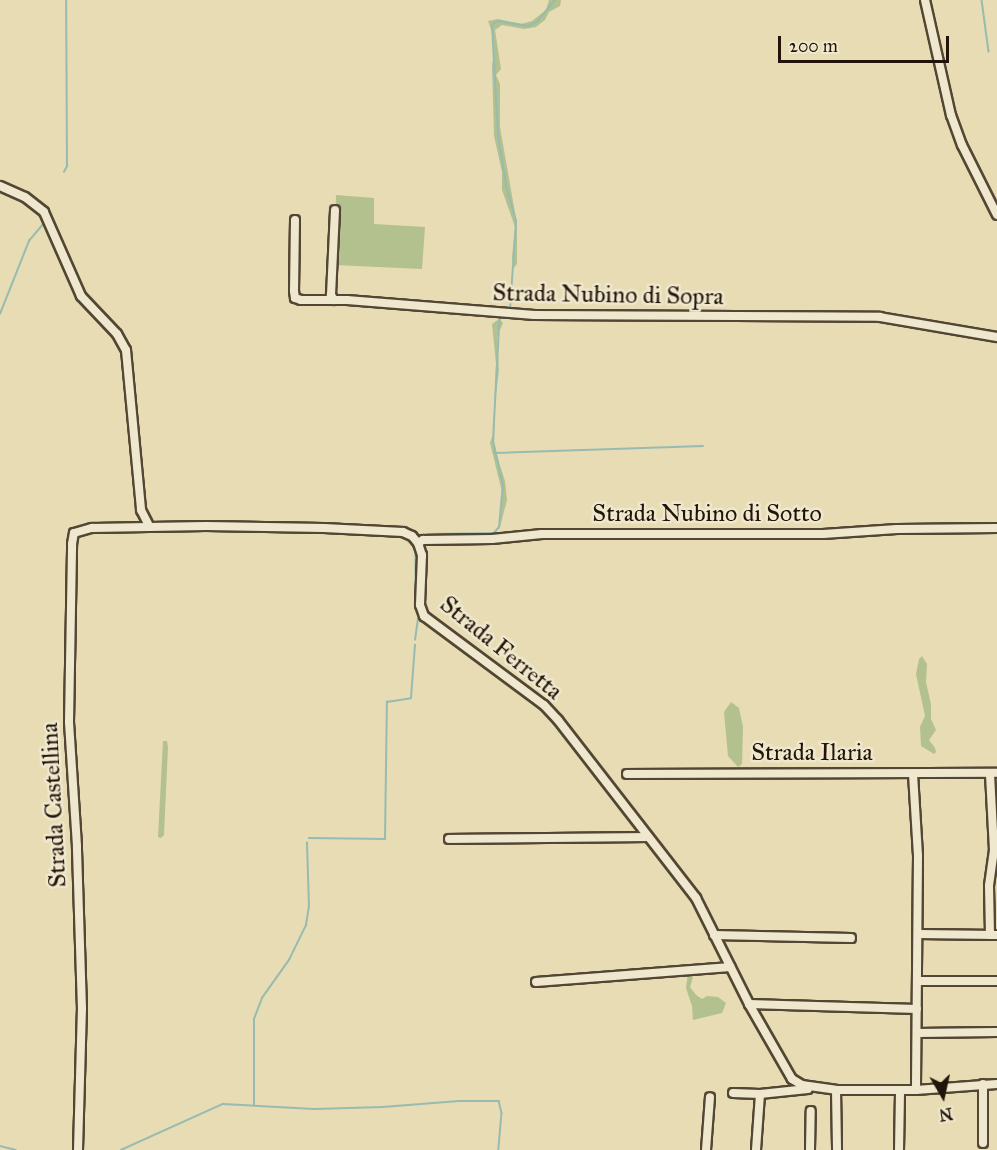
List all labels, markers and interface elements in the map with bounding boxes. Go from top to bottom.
scale bar [781,24,952,62]
text: 200 m [789,35,838,57]
street label: Strada Nubino di Sopra [492,279,724,311]
street label: Strada Nubino di Sotto [592,500,822,528]
street label: Strada Ferretta [434,590,568,706]
street label: Strada Castellina [35,722,73,888]
street label: Strada Ilaria [751,739,873,767]
north arrow [913,1066,973,1126]
text: N [938,1104,954,1125]

